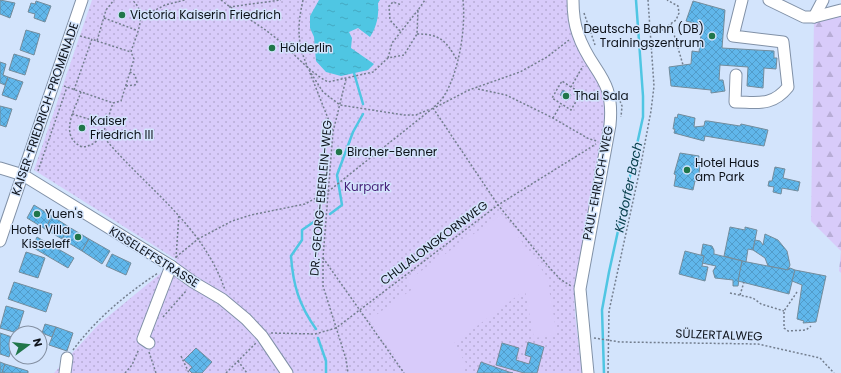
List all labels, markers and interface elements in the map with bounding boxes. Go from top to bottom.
place label: Victoria Kaiserin Friedrich [130,6,281,23]
marker: Victoria Kaiserin Friedrich [117,10,127,20]
street label: KAISER-FRIEDRICH-PROMENADE [7,20,82,198]
place label: Deutsche Bahn (DB) Trainingszentrum [583,20,704,51]
marker: Deutsche Bahn (DB) Trainingszentrum [707,31,717,41]
place label: Hölderlin [280,39,333,56]
marker: Hölderlin [267,43,277,53]
place label: Thai Sala [574,87,629,104]
marker: Thai Sala [561,91,571,101]
place label: Kaiser Friedrich III [90,112,154,143]
street label: DR.-GEORG-EBERLEIN-WEG [305,119,336,277]
marker: Kaiser Friedrich III [77,123,87,133]
street label: PAUL-EHRLICH-WEG [578,124,617,242]
water label: Kirdorfer Bach [610,140,647,234]
place label: Bircher-Benner [347,143,438,160]
marker: Bircher-Benner [334,147,344,157]
place label: Hotel Haus am Park [695,154,759,185]
marker: Hotel Haus am Park [682,165,692,175]
park label: Kurpark [344,178,391,195]
street label: CHULALONGKORNWEG [376,196,491,289]
place label: Yuen's [45,205,83,222]
marker: Yuen's [32,209,42,219]
place label: Hotel Villa Kisseleff [11,221,70,252]
street label: KISSELEFFSTRASSE [106,222,202,291]
marker: Hotel Villa Kisseleff [73,232,83,242]
street label: SÜLZERTALWEG [675,324,763,345]
north arrow [8,325,48,365]
text: N [29,336,46,348]

